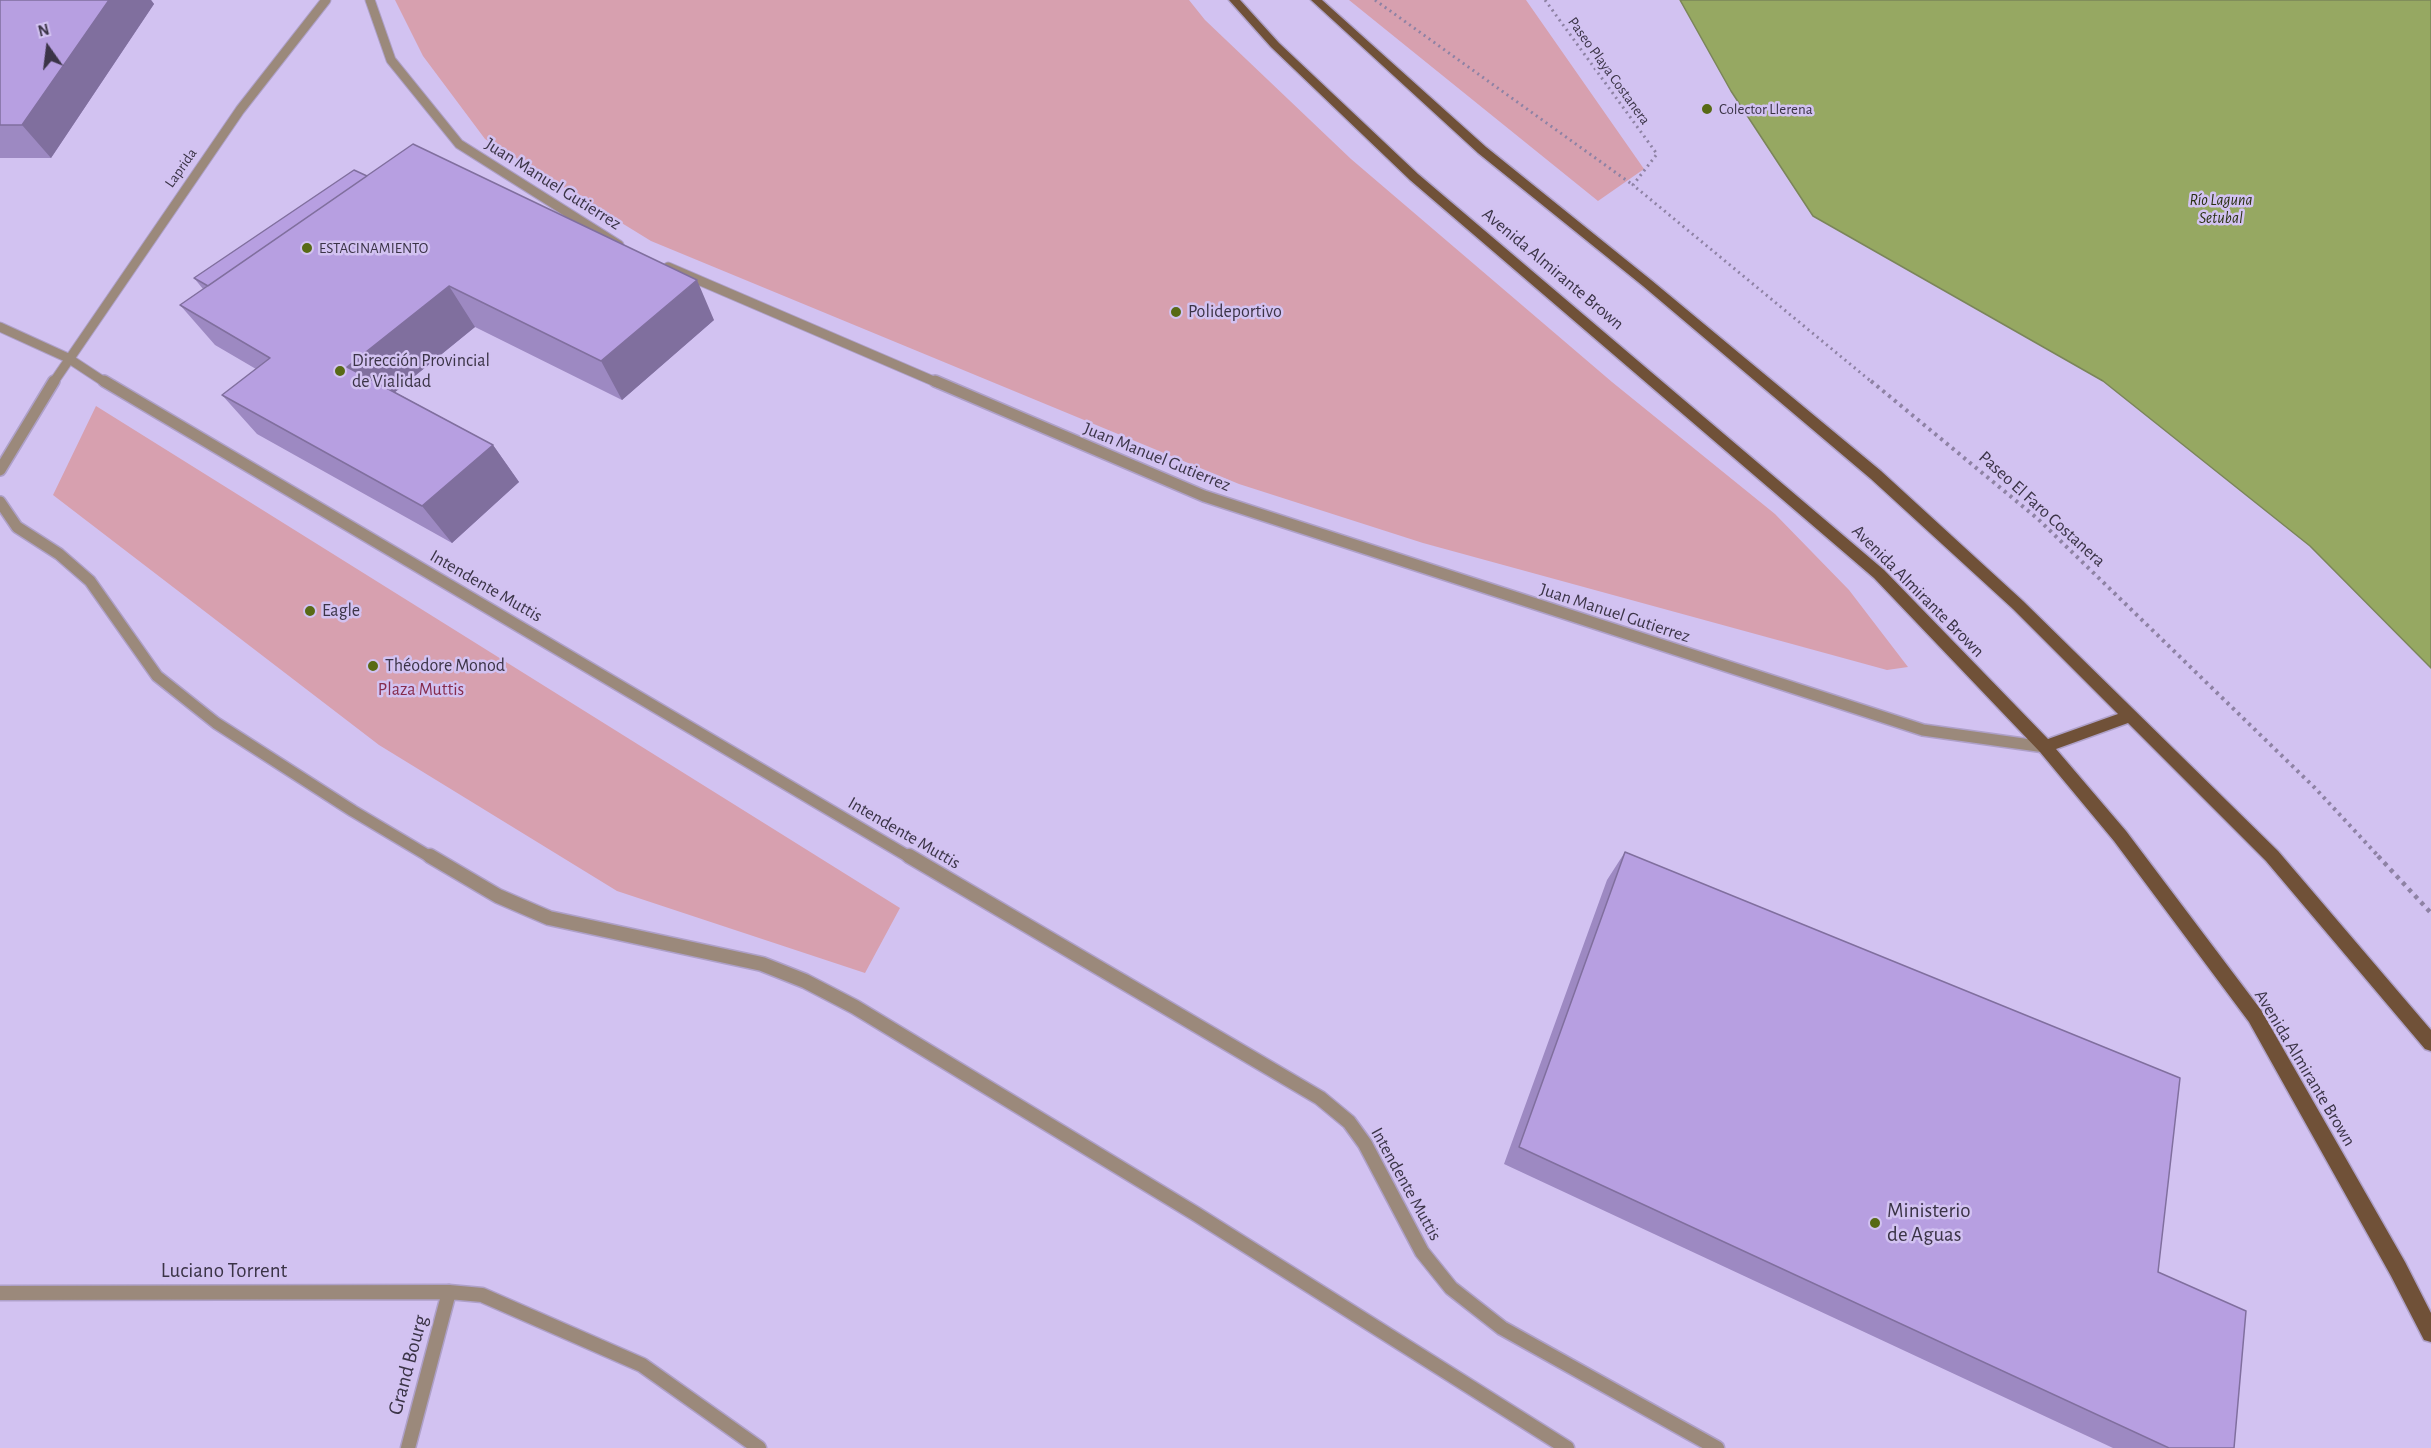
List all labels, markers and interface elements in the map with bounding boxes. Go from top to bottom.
street label: Paseo Playa Costanera [1564,14,1654,128]
north arrow [18,18,78,78]
text: N [36,21,51,40]
place label: Colector Llerena [1719,100,1813,118]
marker: Colector Llerena [1700,102,1714,116]
street label: Juan Manuel Gutierrez [481,133,625,235]
street label: Laprida [161,145,201,191]
water label: Río Laguna Setubal [2189,190,2253,228]
street label: Avenida Almirante Brown [1478,203,1628,335]
place label: ESTACINAMIENTO [319,239,428,257]
marker: ESTACINAMIENTO [300,241,314,255]
place label: Polideportivo [1188,301,1282,323]
marker: Polideportivo [1169,305,1183,319]
place label: Dirección Provincial de Vialidad [352,350,490,392]
marker: Dirección Provincial de Vialidad [333,364,347,378]
street label: Juan Manuel Gutierrez [1080,418,1234,496]
street label: Paseo El Faro Costanera [1974,446,2110,572]
street label: Avenida Almirante Brown [1847,520,1989,662]
street label: Intendente Muttis [426,545,546,627]
street label: Juan Manuel Gutierrez [1537,579,1693,647]
place label: Eagle [322,600,360,622]
marker: Eagle [303,604,317,618]
place label: Théodore Monod [385,655,505,677]
marker: Théodore Monod [366,659,380,673]
park label: Plaza Muttis [378,679,464,701]
street label: Intendente Muttis [844,792,964,874]
street label: Avenida Almirante Brown [2250,986,2360,1150]
street label: Intendente Muttis [1366,1124,1446,1244]
place label: Ministerio de Aguas [1887,1198,1971,1248]
marker: Ministerio de Aguas [1868,1216,1882,1230]
street label: Luciano Torrent [161,1258,287,1284]
street label: Grand Bourg [383,1312,433,1418]

